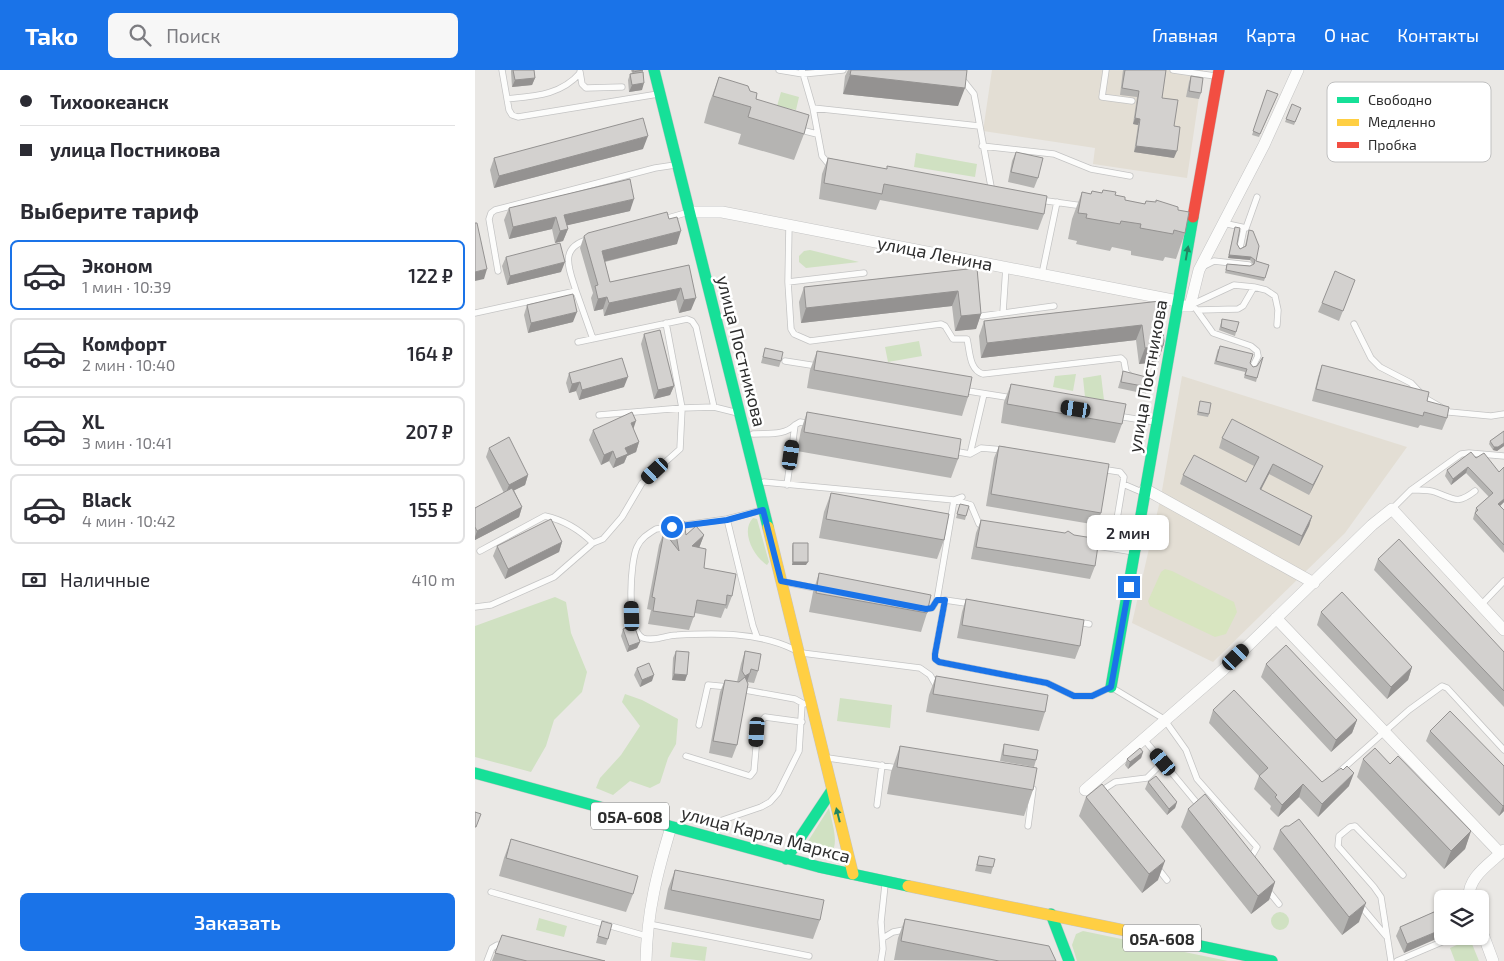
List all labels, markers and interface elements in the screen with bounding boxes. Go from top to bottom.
search box [108,13,458,58]
text: Tako [25,21,78,50]
icon: search [126,21,154,49]
text: Поиск [166,24,220,47]
text: Главная [1152,24,1218,46]
text: Карта [1246,24,1296,46]
text: О нас [1324,24,1369,46]
text: Контакты [1397,24,1479,46]
legend [1327,82,1491,162]
text: Тихоокеанск [50,90,169,113]
text: Свободно [1368,91,1432,108]
text: Медленно [1368,113,1436,130]
text: Пробка [1368,136,1417,153]
text: улица Постникова [50,138,220,161]
text: Выберите тариф [20,197,199,223]
street label: улица Ленина [875,231,995,275]
one-way arrow [1183,244,1191,260]
icon: car [22,253,67,298]
text: Эконом [82,254,153,277]
text: 122 ₽ [408,264,453,287]
street label: улица Постникова [713,273,771,429]
text: 1 мин · 10:39 [82,277,171,296]
street label: улица Постникова [1123,298,1171,454]
icon: car [22,331,67,376]
text: Комфорт [82,332,167,355]
text: 164 ₽ [407,342,453,365]
text: 2 мин · 10:40 [82,355,175,374]
car [1060,399,1091,419]
icon: car [22,409,67,454]
text: XL [82,410,104,433]
text: 207 ₽ [405,420,453,443]
text: 3 мин · 10:41 [82,433,172,452]
car [781,439,800,471]
car [638,455,671,487]
icon: car [22,487,67,532]
text: Black [82,488,132,511]
text: 155 ₽ [409,498,453,521]
text: 4 мин · 10:42 [82,511,176,530]
callout: 2 мин [1088,514,1170,550]
route start [661,516,683,538]
text: 2 мин [1106,523,1150,542]
icon: cash [20,566,48,594]
text: Наличные [60,568,150,591]
text: 410 m [412,570,455,589]
route end [1118,576,1140,598]
car [623,601,640,631]
car [1220,641,1252,673]
car [748,717,765,747]
car [1147,746,1178,778]
street label: улица Карла Маркса [679,801,853,867]
road number: 05А-608 [591,802,669,829]
one-way arrow [834,808,842,823]
map controls [1434,890,1489,945]
button: layers [1434,890,1489,945]
button: Заказать [20,893,455,951]
road number: 05А-608 [1123,924,1201,951]

